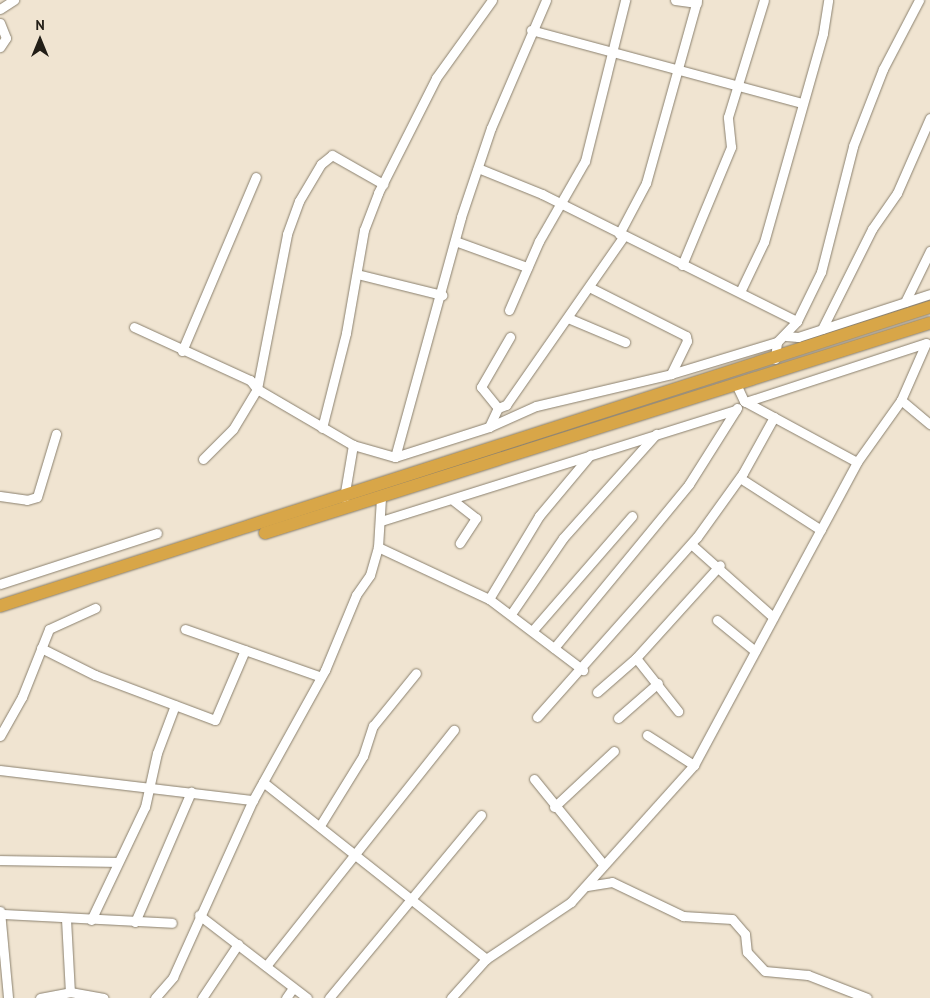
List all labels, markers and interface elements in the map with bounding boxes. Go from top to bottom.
north arrow [15,15,65,65]
text: N [35,16,45,34]

